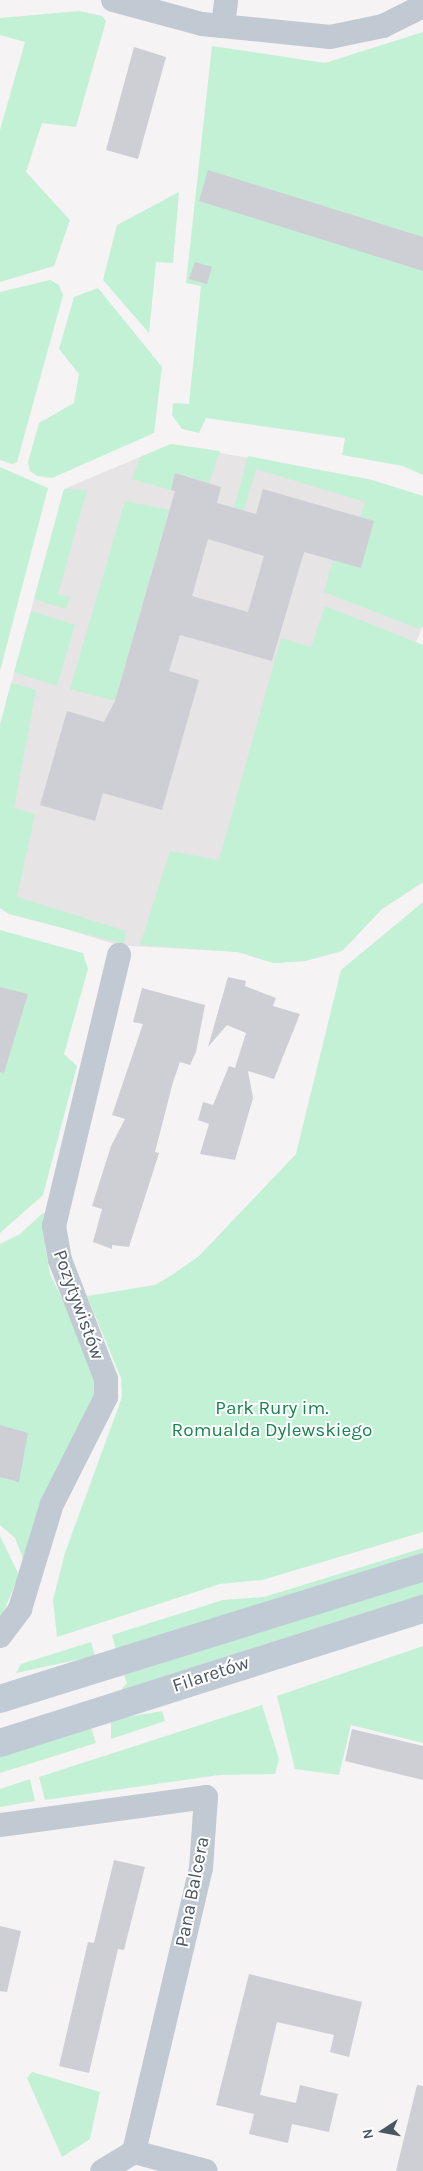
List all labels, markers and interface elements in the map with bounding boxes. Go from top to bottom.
street label: Pozytywistów [48,1247,108,1363]
park label: Park Rury im. Romualda Dylewskiego [172,1398,372,1442]
street label: Filaretów [170,1652,252,1698]
street label: Pana Balcera [171,1835,215,1949]
north arrow [358,2106,408,2156]
text: N [358,2127,377,2141]

